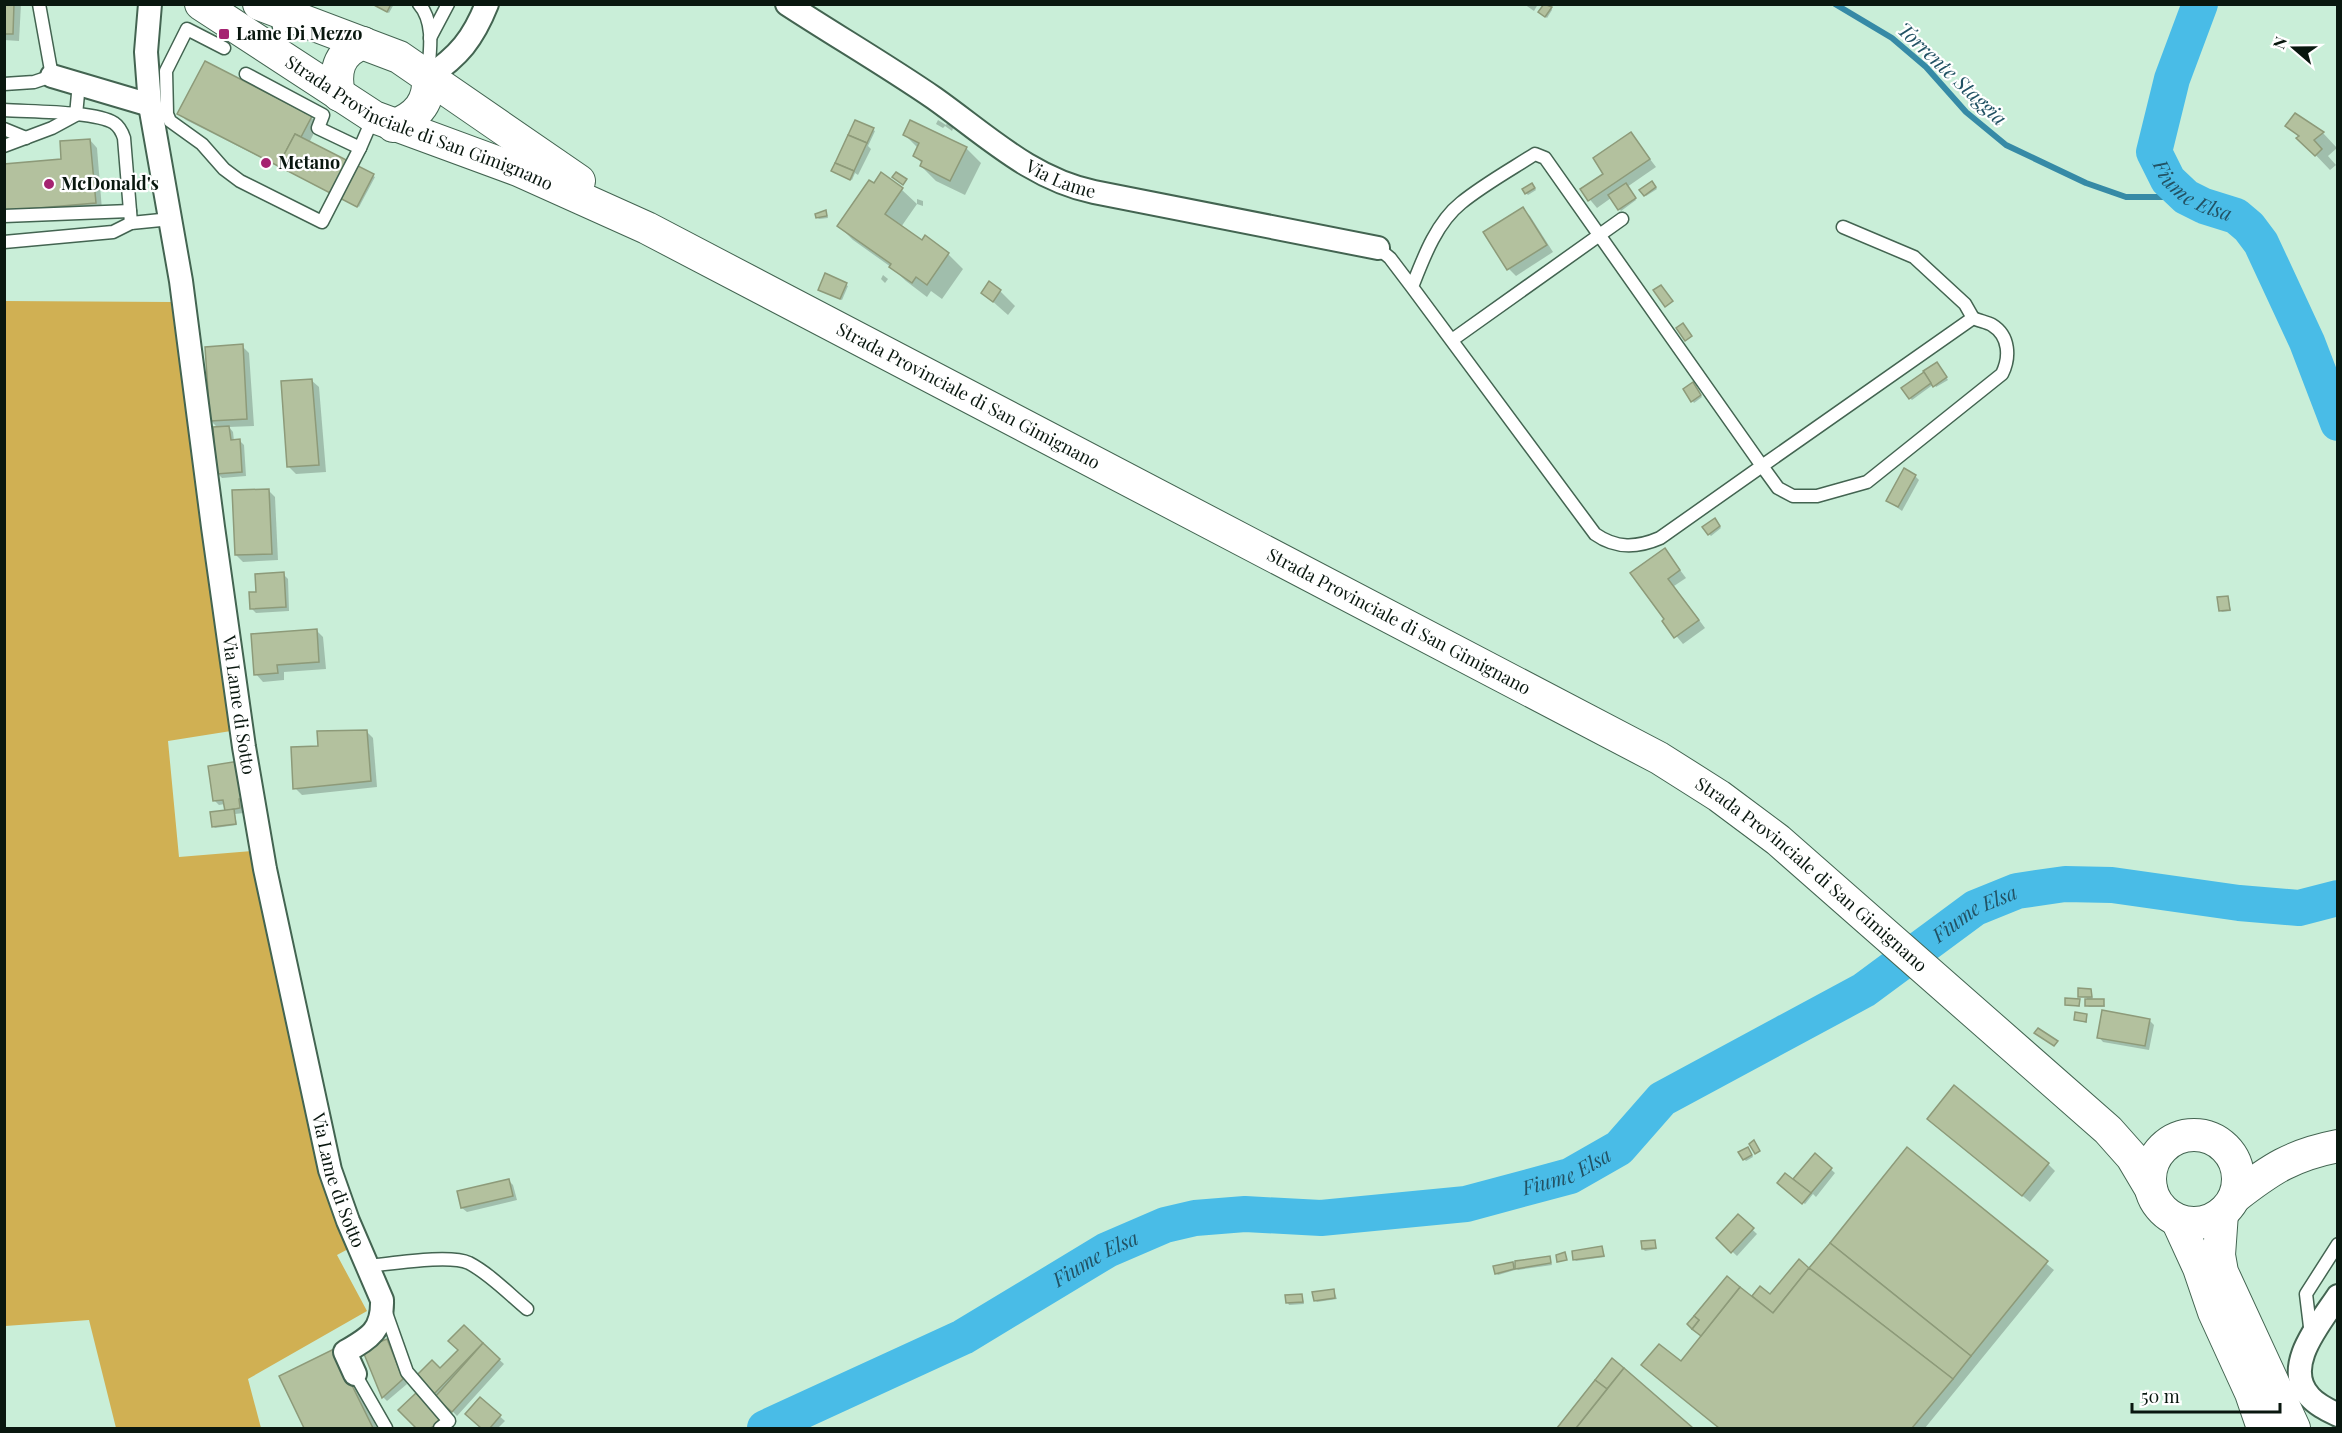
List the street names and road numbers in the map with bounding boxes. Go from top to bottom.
street label: Strada Provinciale di San Gimignano [281,49,557,195]
street label: Via Lame [1021,153,1098,203]
street label: Strada Provinciale di San Gimignano [833,316,1105,474]
street label: Strada Provinciale di San Gimignano [1263,542,1535,700]
street label: Via Lame di Sotto [217,633,262,776]
street label: Strada Provinciale di San Gimignano [1691,771,1933,977]
street label: Via Lame di Sotto [307,1109,371,1251]

